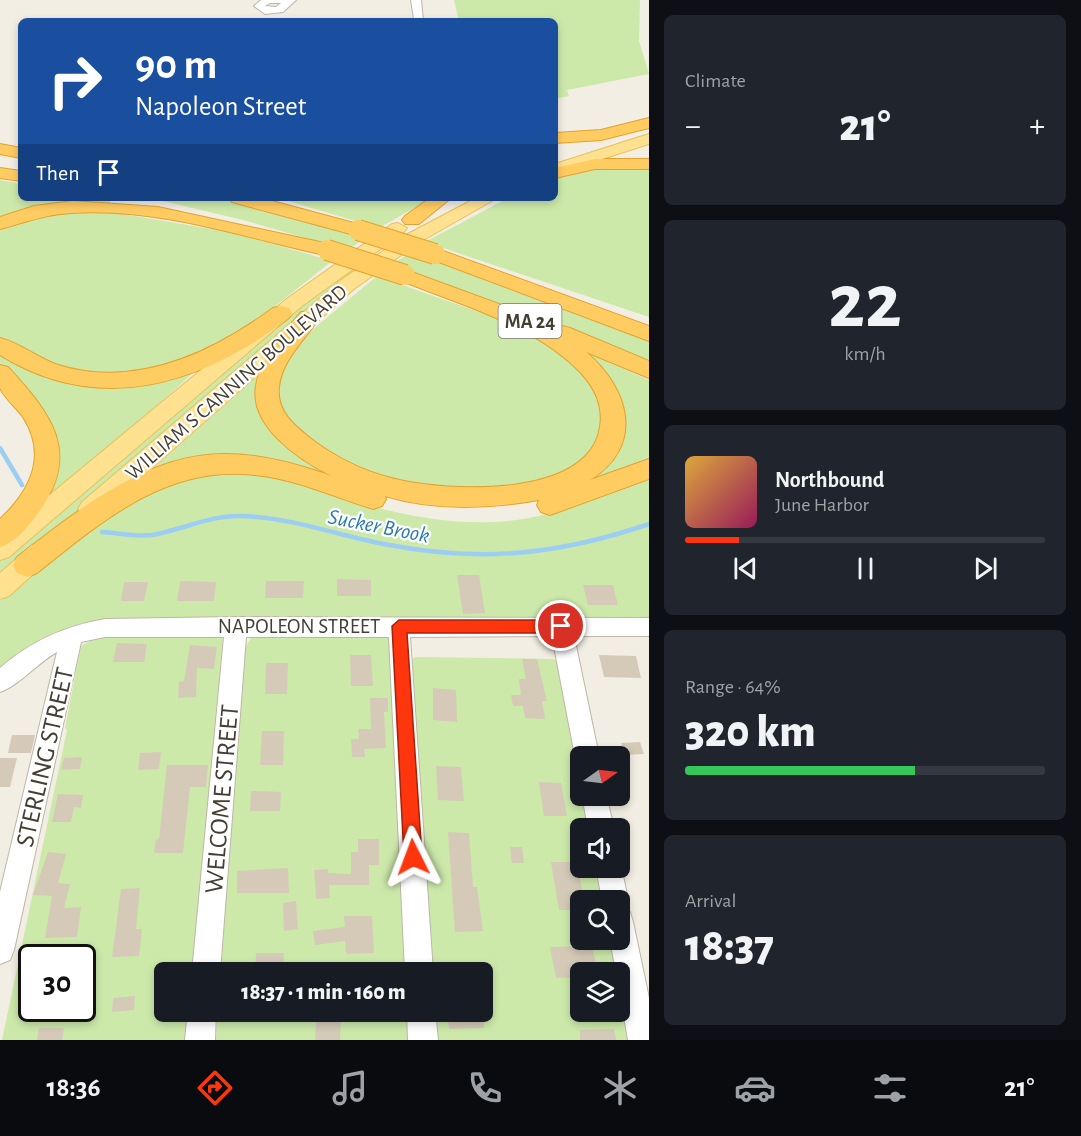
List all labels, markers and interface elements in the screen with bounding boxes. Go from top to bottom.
icon: right [36,42,114,120]
text: 90 m [135,44,217,86]
text: Climate [685,71,746,91]
text: Napoleon Street [135,93,306,120]
text: 21° [839,104,891,149]
text: − [685,110,701,143]
text: + [1029,110,1045,143]
icon: arrive [92,156,125,189]
text: Then [36,162,80,184]
text: 22 [828,264,902,342]
street label: WILLIAM S CANNING BOULEVARD [122,281,351,484]
road number: MA 24 [498,304,562,338]
text: km/h [844,344,886,364]
text: Northbound [775,469,884,491]
text: June Harbor [775,495,869,515]
water label: Sucker Brook [326,505,431,547]
icon: previous [729,552,762,585]
icon: pause [849,552,882,585]
icon: next [969,552,1002,585]
pin [535,600,586,651]
icon: arrive [544,609,577,642]
street label: NAPOLEON STREET [218,616,380,637]
street label: STERLING STREET [12,665,78,849]
text: Range · 64% [685,677,781,697]
street label: WELCOME STREET [201,703,243,895]
text: 320 km [685,710,816,755]
north arrow [570,746,630,806]
map controls [570,746,630,1022]
button: sound [570,818,630,878]
position arrow [381,825,445,889]
button: search [570,890,630,950]
text: Arrival [685,891,736,911]
text: 18:37 [685,924,774,969]
speed limit sign: 30 [18,944,96,1022]
button: layers [570,962,630,1022]
text: 18:37 · 1 min · 160 m [241,981,406,1003]
icon: directions [194,1067,236,1109]
icon: music [329,1067,371,1109]
icon: phone [464,1067,506,1109]
icon: climate [599,1067,641,1109]
icon: car [734,1067,776,1109]
icon: filters [869,1067,911,1109]
text: 18:36 [47,1074,100,1101]
text: 21° [1004,1074,1034,1101]

